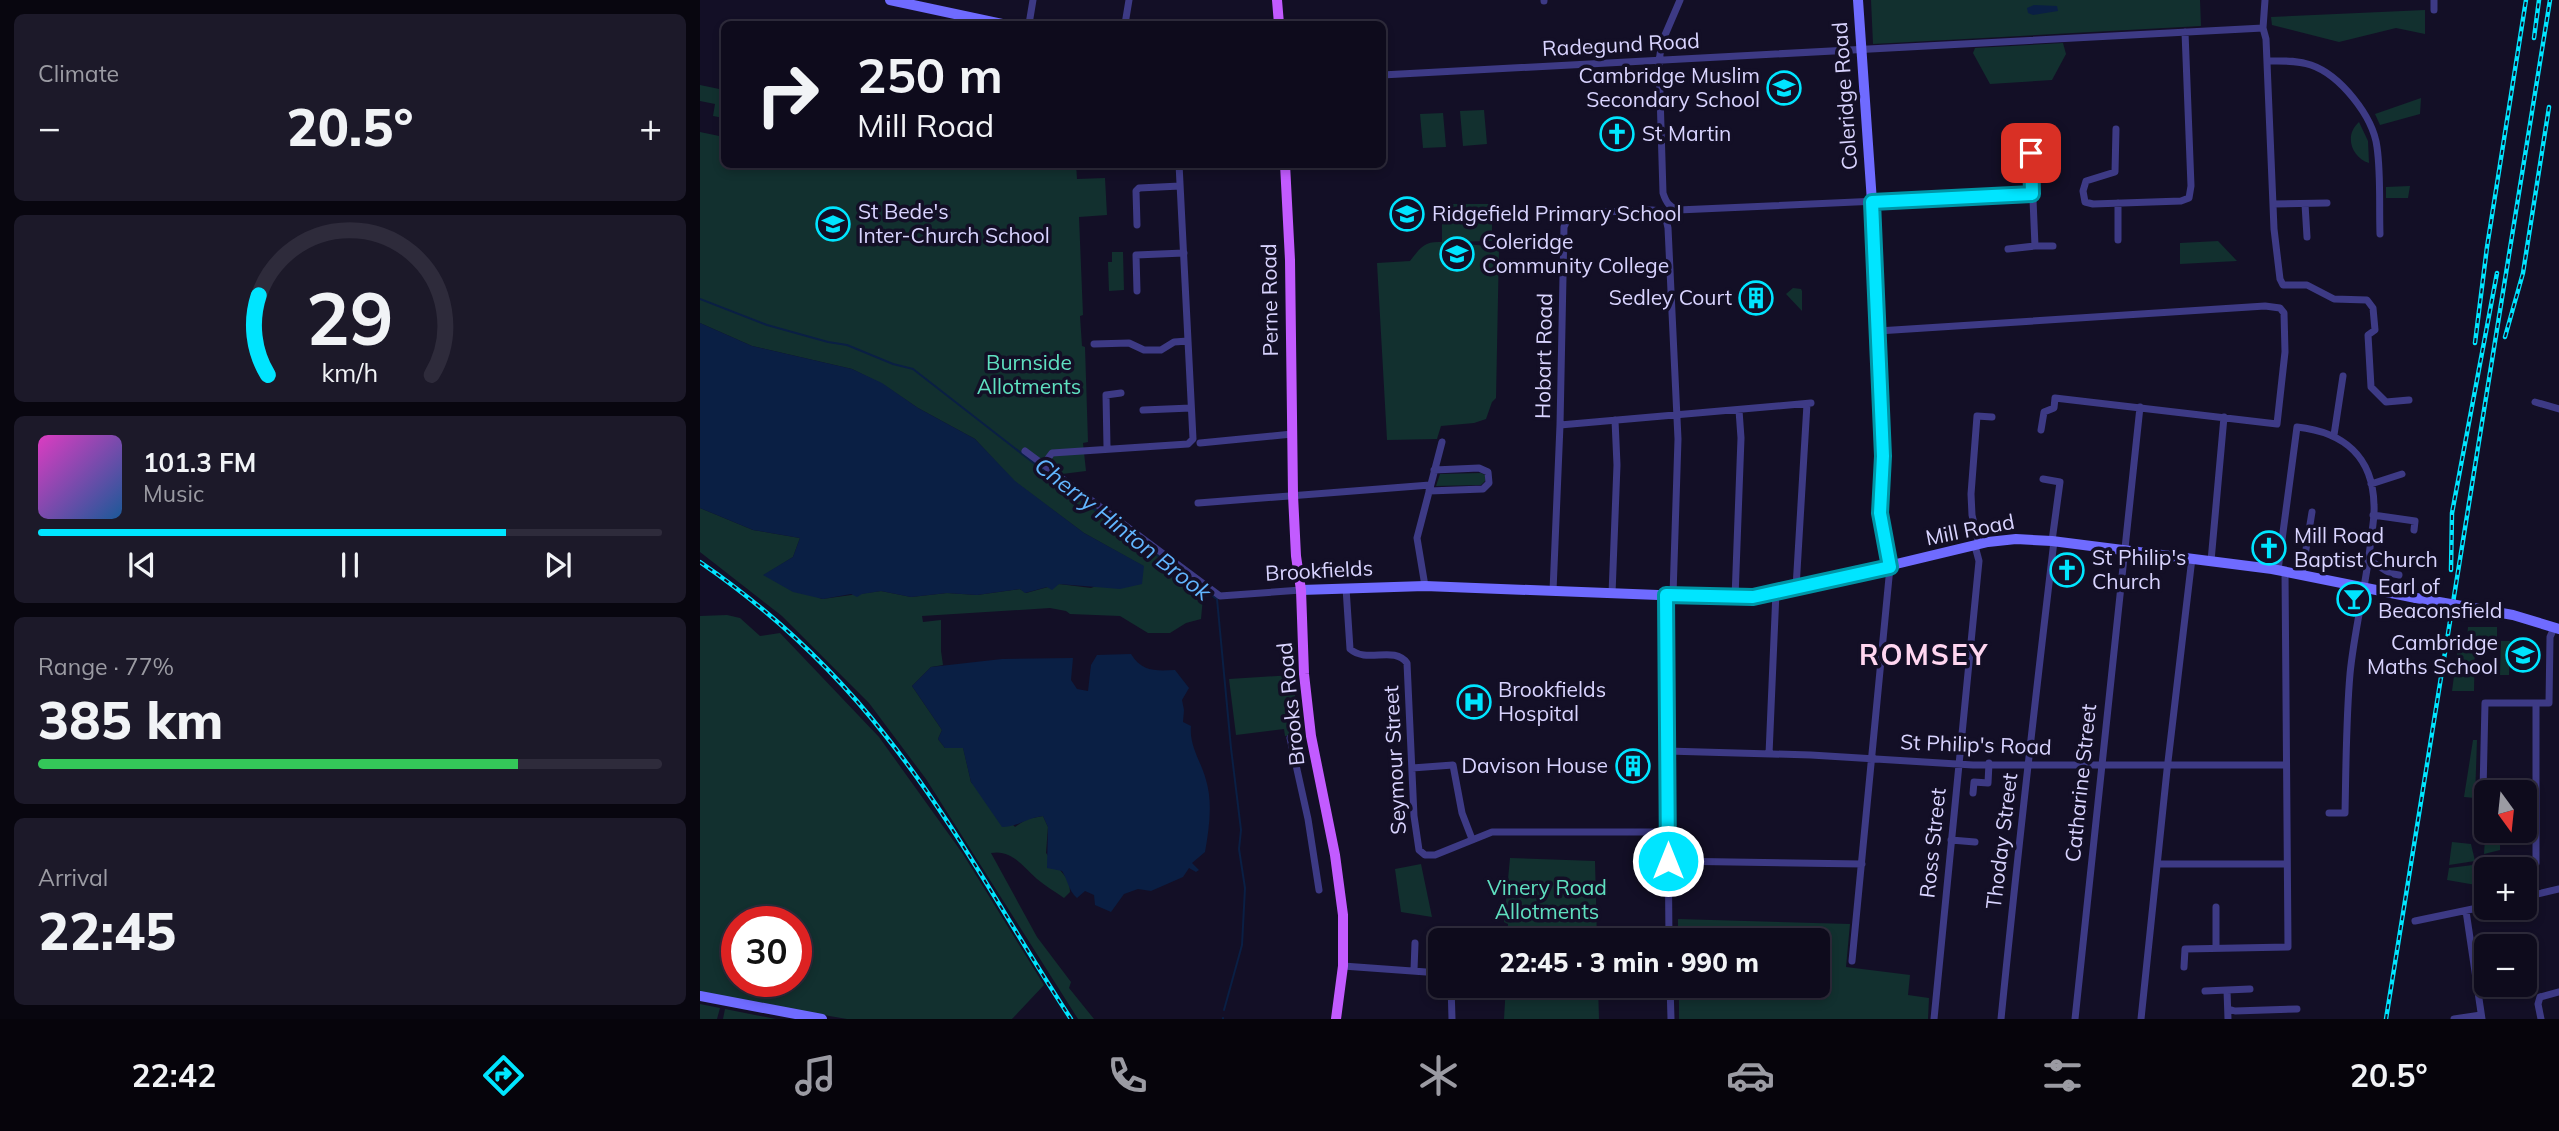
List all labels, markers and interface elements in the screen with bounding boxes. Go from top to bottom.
street label: Coleridge Road [1826,21,1862,171]
street label: Radegund Road [1541,27,1700,61]
text: 250 m [857,44,1003,105]
icon: right [742,49,833,140]
text: Climate [38,59,119,88]
place label: Cambridge Muslim Secondary School [1579,62,1760,112]
school or university icon: Cambridge Muslim Secondary School [1765,69,1803,107]
text: 20.5° [286,94,414,159]
text: − [38,103,61,151]
text: + [639,103,662,151]
text: Mill Road [857,105,994,145]
church icon: St Martin [1598,115,1636,153]
place label: St Martin [1642,120,1731,146]
pin [2001,123,2061,183]
icon: arrive [2012,134,2050,172]
school or university icon: Ridgefield Primary School [1388,195,1426,233]
place label: St Bede's Inter-Church School [858,198,1050,248]
place label: Ridgefield Primary School [1432,200,1682,226]
school or university icon: St Bede's Inter-Church School [814,205,852,243]
place label: Coleridge Community College [1482,228,1669,278]
school or university icon: Coleridge Community College [1438,235,1476,273]
street label: Perne Road [1255,243,1283,357]
text: 29 [306,272,394,363]
building icon: Sedley Court [1737,279,1775,317]
place label: Sedley Court [1609,284,1732,310]
street label: Hobart Road [1529,293,1557,419]
park label: Burnside Allotments [977,349,1081,399]
text: km/h [322,356,378,387]
text: 101.3 FM [143,446,256,479]
water label: Cherry Hinton Brook [1029,451,1218,607]
text: Music [143,479,204,508]
street label: Mill Road [1923,508,2016,550]
place label: Mill Road Baptist Church [2294,522,2438,572]
church icon: Mill Road Baptist Church [2250,529,2288,567]
place label: St Philip's Church [2092,544,2187,594]
icon: previous [123,546,161,584]
icon: pause [331,546,369,584]
icon: next [539,546,577,584]
church icon: St Philip's Church [2048,551,2086,589]
street label: Brookfields [1264,554,1374,586]
place label: Earl of Beaconsfield [2378,573,2502,623]
bar icon: Earl of Beaconsfield [2335,580,2373,618]
place label: Cambridge Maths School [2367,629,2498,679]
school or university icon: Cambridge Maths School [2504,636,2542,674]
district label: ROMSEY [1859,637,1989,672]
street label: Brooks Road [1271,641,1309,767]
text: Range · 77% [38,652,174,681]
place label: Brookfields Hospital [1498,676,1606,726]
hospital icon: Brookfields Hospital [1455,683,1493,721]
street label: Seymour Street [1377,685,1411,835]
text: 385 km [38,687,223,752]
street label: Catharine Street [2059,703,2101,863]
street label: St Philip's Road [1900,728,2052,760]
building icon: Davison House [1614,747,1652,785]
place label: Davison House [1461,752,1608,778]
street label: Thoday Street [1980,771,2022,910]
north arrow [2474,780,2538,844]
map controls [2474,780,2537,997]
street label: Ross Street [1913,787,1951,899]
position arrow [1631,824,1705,898]
button: + [2474,857,2537,920]
text: Arrival [38,863,108,892]
park label: Vinery Road Allotments [1487,874,1607,924]
text: 22:45 [38,898,176,963]
speed limit sign: 30 [721,906,812,997]
button: − [2474,934,2537,997]
text: 22:45 · 3 min · 990 m [1499,946,1759,979]
icon: directions [479,1051,528,1100]
icon: music [791,1051,840,1100]
icon: phone [1103,1051,1152,1100]
icon: climate [1414,1051,1463,1100]
icon: car [1726,1051,1775,1100]
icon: filters [2038,1051,2087,1100]
text: 22:42 [131,1055,216,1095]
text: 20.5° [2350,1055,2428,1095]

